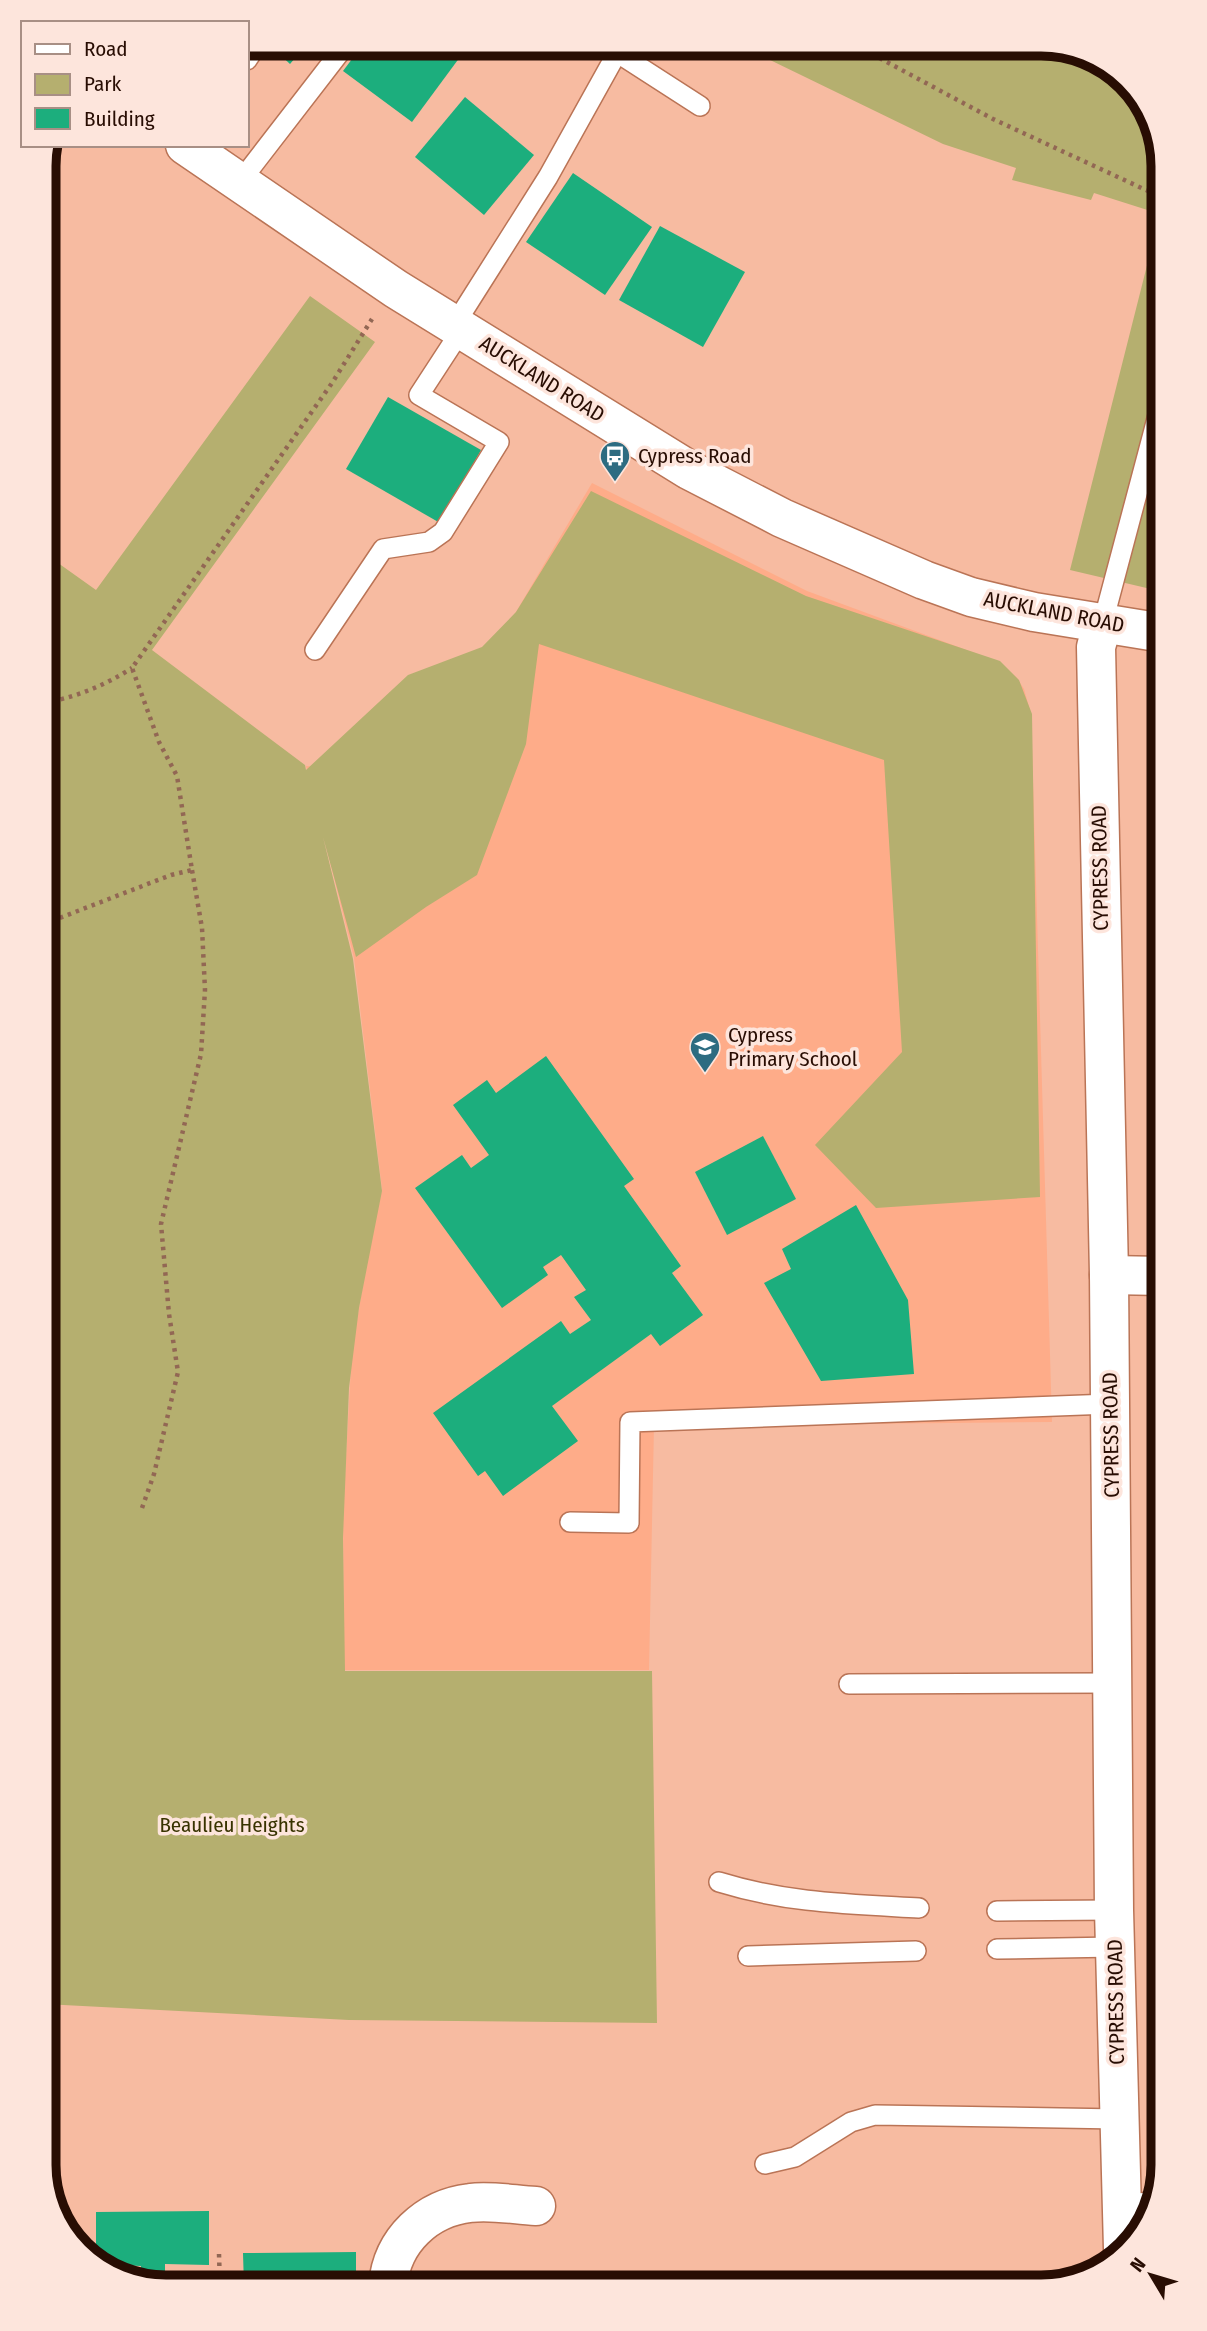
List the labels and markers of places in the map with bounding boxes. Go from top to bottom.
bus stop icon: Cypress Road [598,439,632,483]
place label: Cypress Road [638,443,751,469]
place label: Cypress Primary School [728,1022,858,1072]
school or university icon: Cypress Primary School [688,1030,722,1074]

